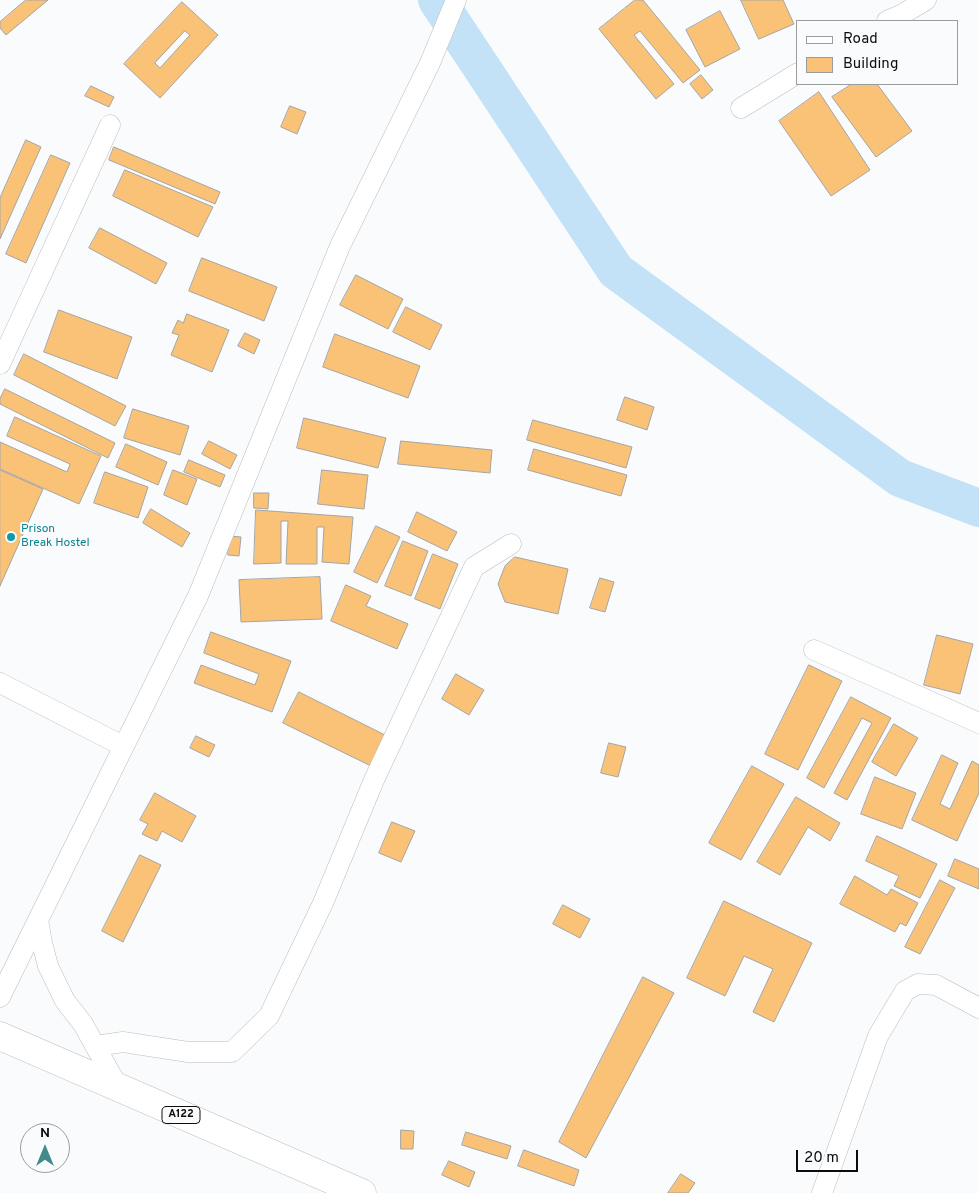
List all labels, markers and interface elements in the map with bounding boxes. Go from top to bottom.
legend [796,20,959,85]
text: Road [843,30,878,49]
text: Building [843,55,898,74]
place label: Prison Break Hostel [21,523,90,551]
marker: Prison Break Hostel [5,531,17,543]
road number: A122 [162,1106,200,1124]
north arrow [20,1123,70,1173]
text: N [40,1125,50,1142]
scale bar [799,1140,862,1172]
text: 20 m [804,1149,839,1168]

